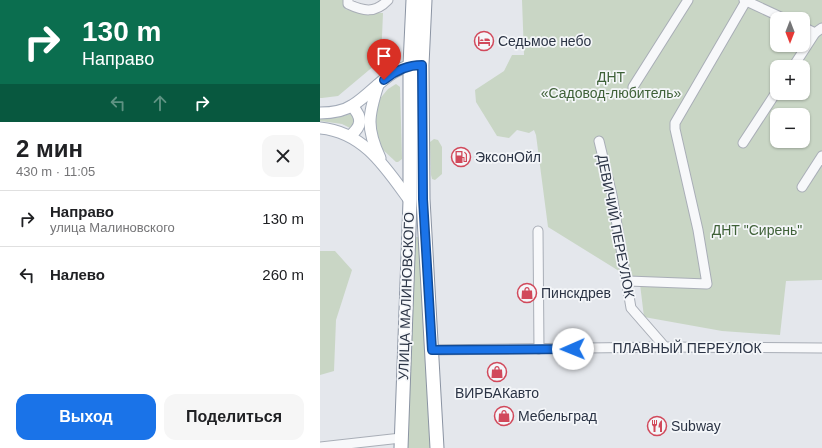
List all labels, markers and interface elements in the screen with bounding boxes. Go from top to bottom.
north arrow [770,12,810,52]
map controls [770,12,810,148]
icon: right [16,16,68,68]
text: 130 m [82,16,161,47]
hotel icon: Седьмое небо [473,30,495,52]
place label: Седьмое небо [498,33,592,49]
pin [367,39,401,80]
icon: arrive [373,45,395,67]
text: Направо [82,49,154,69]
button: + [770,60,810,100]
park label: ДНТ «Садовод-любитель» [541,69,682,101]
icon: left [107,92,129,114]
icon: ahead [149,92,171,114]
icon: right [191,92,213,114]
button: − [770,108,810,148]
text: 2 мин [16,135,83,162]
button: close [262,135,304,177]
fuel station icon: ЭксонОйл [450,146,472,168]
place label: ЭксонОйл [475,149,541,165]
street label: ДЕВИЧИЙ ПЕРЕУЛОК [594,152,639,300]
text: 430 m · 11:05 [16,164,95,179]
text: Направо [50,203,114,220]
icon: right [16,208,38,230]
text: 130 m [262,210,304,227]
street label: УЛИЦА МАЛИНОВСКОГО [395,211,417,380]
text: улица Малиновского [50,220,175,235]
park label: ДНТ "Сирень" [712,222,802,238]
icon: left [16,264,38,286]
text: Налево [50,266,105,283]
text: 260 m [262,266,304,283]
shop icon: Пинскдрев [516,282,538,304]
place label: Пинскдрев [541,285,611,301]
position arrow [552,328,594,370]
street label: ПЛАВНЫЙ ПЕРЕУЛОК [612,339,762,356]
shop icon: ВИРБАКавто [486,361,508,383]
place label: ВИРБАКавто [455,385,539,401]
button: Выход [16,394,156,440]
button: Поделиться [164,394,304,440]
shop icon: Мебельград [493,405,515,427]
place label: Мебельград [518,408,597,424]
restaurant icon: Subway [646,415,668,437]
place label: Subway [671,418,721,434]

